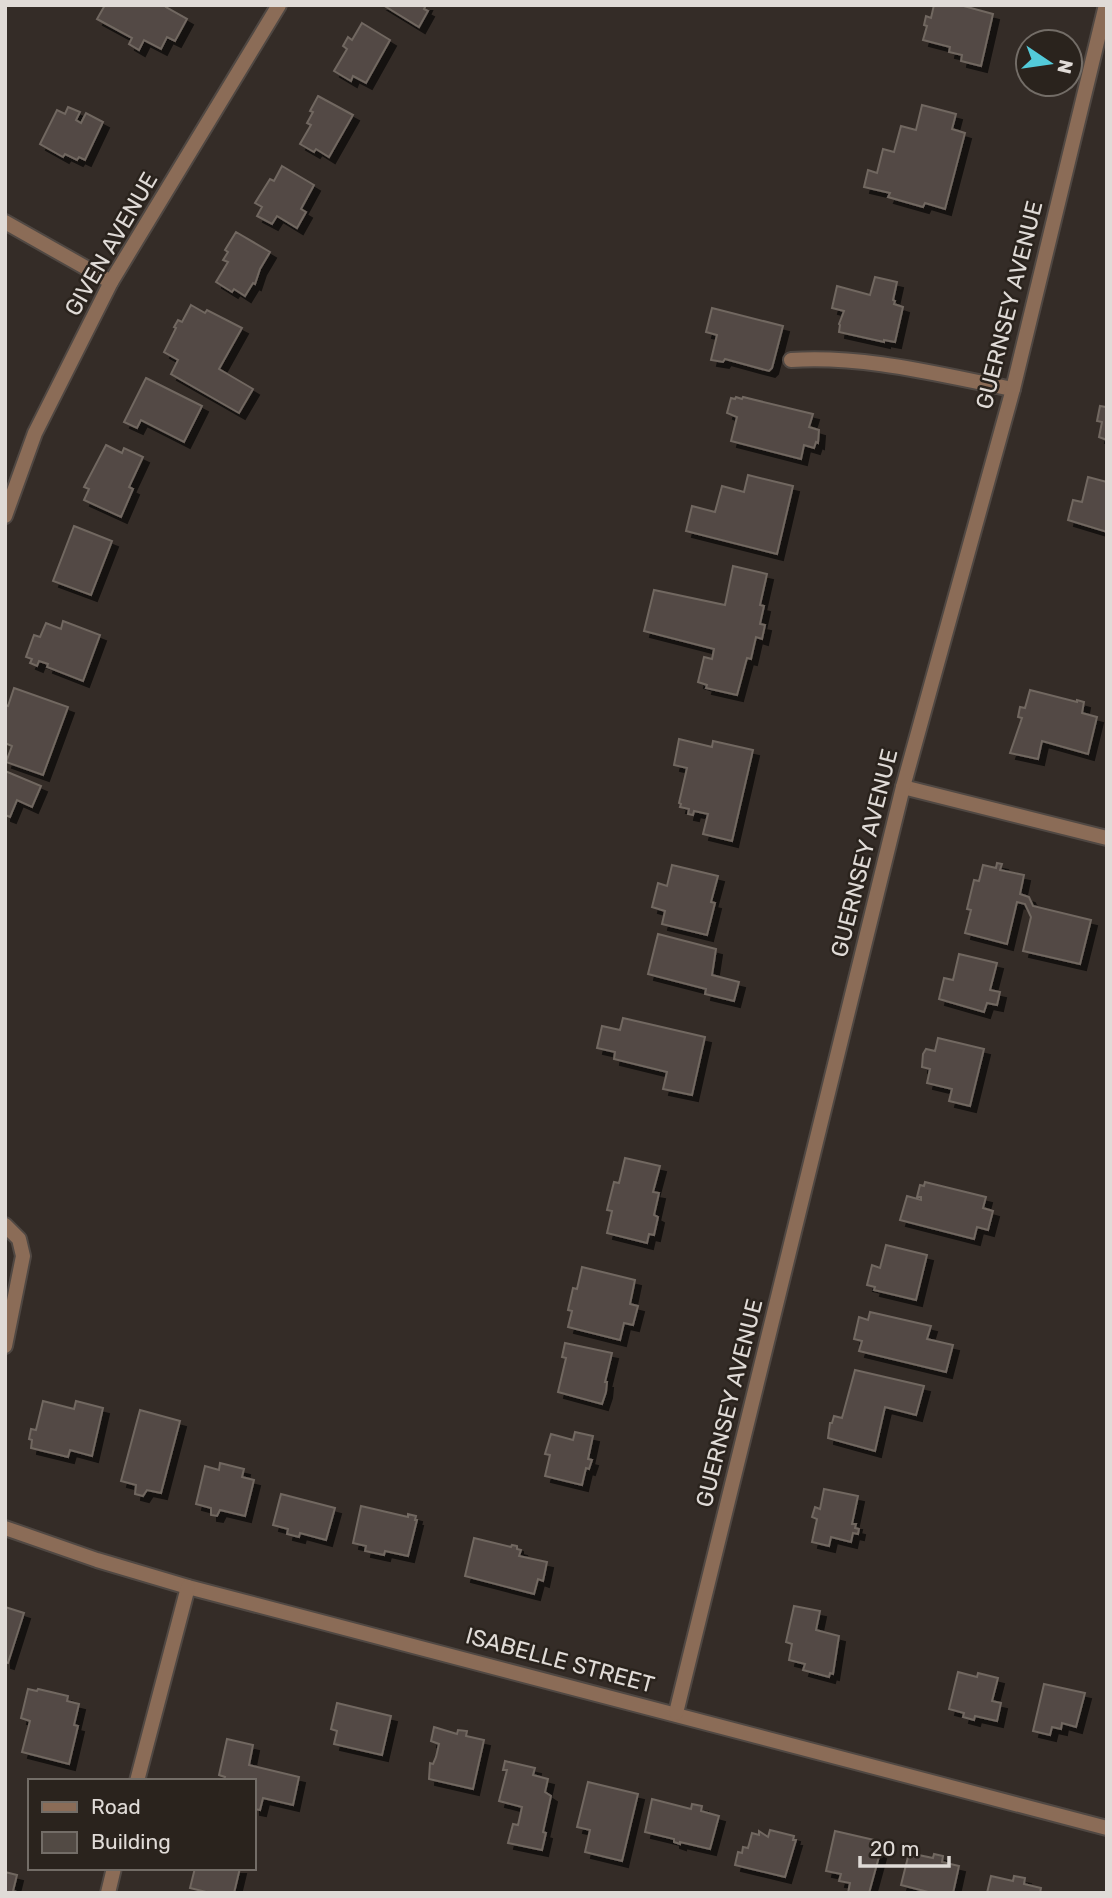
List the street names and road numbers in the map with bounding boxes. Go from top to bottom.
street label: GIVEN AVENUE [59,167,163,321]
street label: GUERNSEY AVENUE [970,198,1048,412]
street label: GUERNSEY AVENUE [825,746,903,960]
street label: GUERNSEY AVENUE [690,1296,768,1510]
street label: ISABELLE STREET [463,1621,657,1699]

